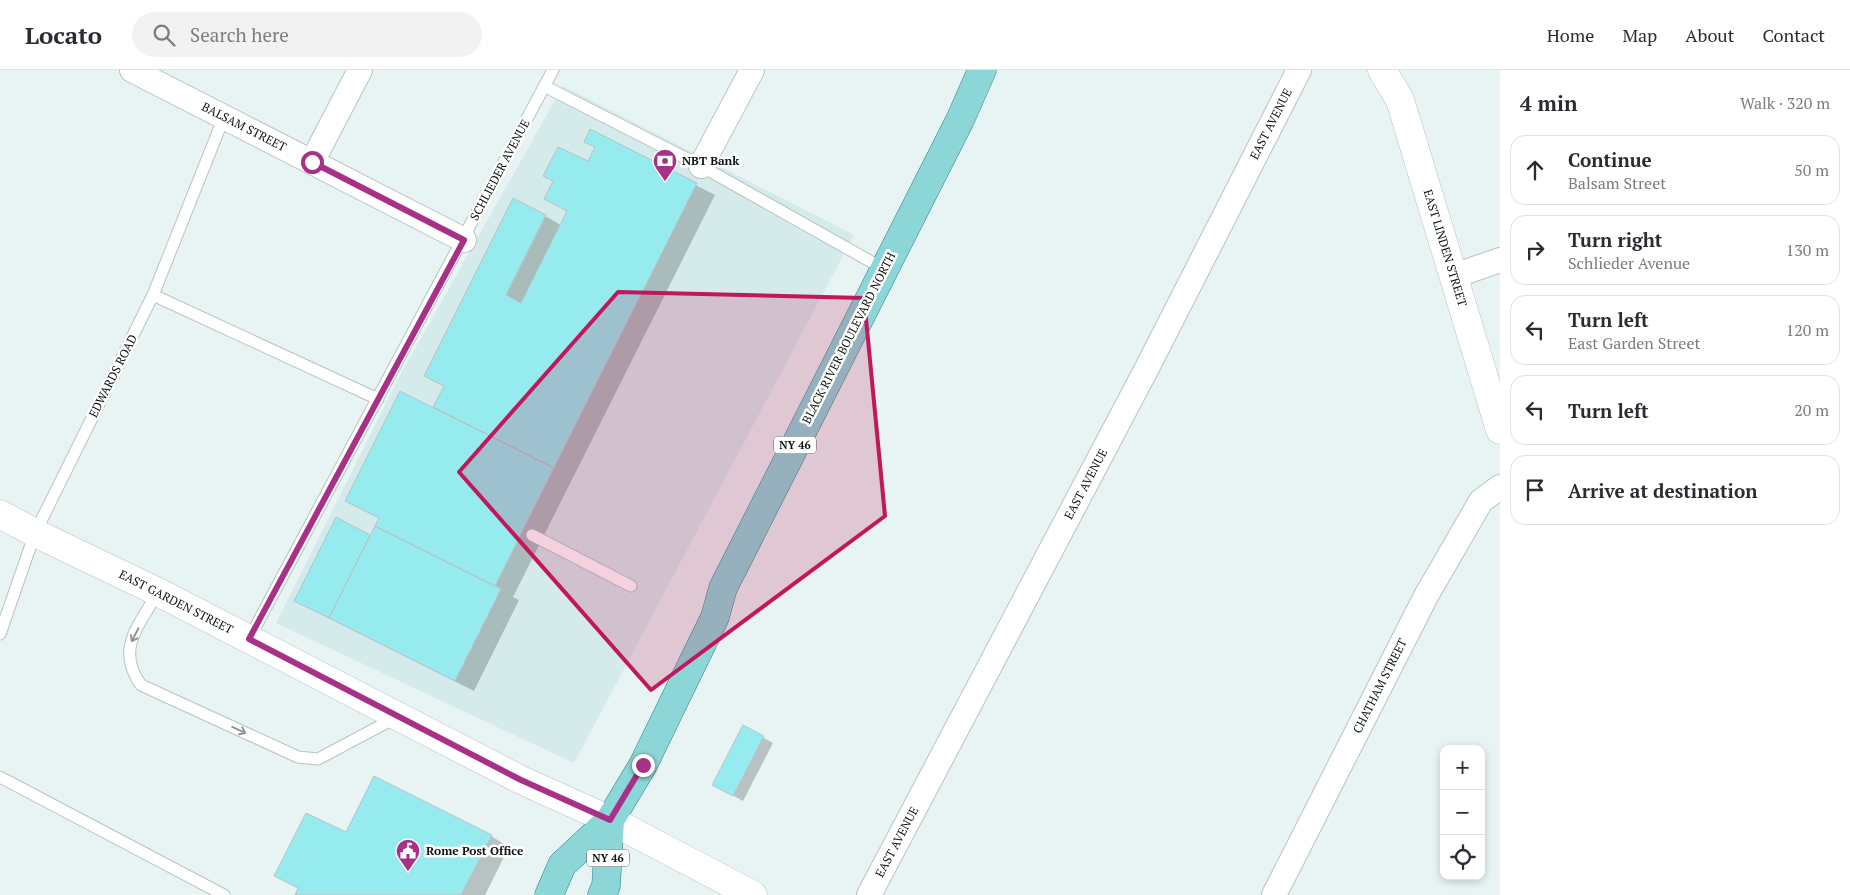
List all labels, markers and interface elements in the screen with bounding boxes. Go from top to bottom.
search box [132,12,482,57]
text: Locato [25,19,102,51]
icon: search [150,21,178,49]
text: Search here [190,22,289,47]
text: Home [1547,23,1594,47]
text: Map [1622,23,1657,47]
text: About [1685,23,1734,47]
text: Contact [1762,23,1825,47]
street label: EAST AVENUE [1246,86,1295,162]
text: 4 min [1520,89,1577,117]
text: Walk · 320 m [1740,92,1830,114]
street label: BALSAM STREET [199,99,290,155]
street label: SCHLIEDER AVENUE [467,117,533,223]
text: Continue [1568,147,1652,172]
bank icon: NBT Bank [652,148,678,182]
route start [301,151,324,174]
place label: NBT Bank [682,153,739,168]
icon: ahead [1521,156,1549,184]
text: 50 m [1794,159,1829,181]
text: Balsam Street [1568,172,1666,194]
street label: EAST LINDEN STREET [1421,187,1471,309]
text: Turn right [1568,227,1662,252]
icon: right [1521,236,1549,264]
text: 130 m [1786,239,1829,261]
street label: BLACK RIVER BOULEVARD NORTH [799,249,899,426]
text: Schlieder Avenue [1568,252,1690,274]
text: Turn left [1568,307,1649,332]
icon: left [1521,316,1549,344]
text: 120 m [1786,319,1829,341]
street label: EDWARDS ROAD [85,332,140,420]
text: East Garden Street [1568,332,1700,354]
icon: left [1521,396,1549,424]
text: Turn left [1568,398,1649,423]
text: 20 m [1794,399,1829,421]
road number: NY 46 [774,436,816,454]
street label: EAST AVENUE [1061,446,1110,522]
icon: arrive [1521,476,1549,504]
text: Arrive at destination [1568,478,1757,503]
street label: EAST GARDEN STREET [117,566,236,637]
one-way arrow [130,627,139,642]
street label: CHATHAM STREET [1349,635,1410,736]
one-way arrow [231,726,246,736]
map controls [1440,745,1485,880]
button: + [1440,745,1485,790]
route end [632,754,655,777]
button: − [1440,790,1485,835]
street label: EAST AVENUE [872,804,921,880]
button: locate [1440,835,1485,880]
public building icon: Rome Post Office [395,838,421,872]
place label: Rome Post Office [426,843,524,858]
road number: NY 46 [587,850,629,866]

